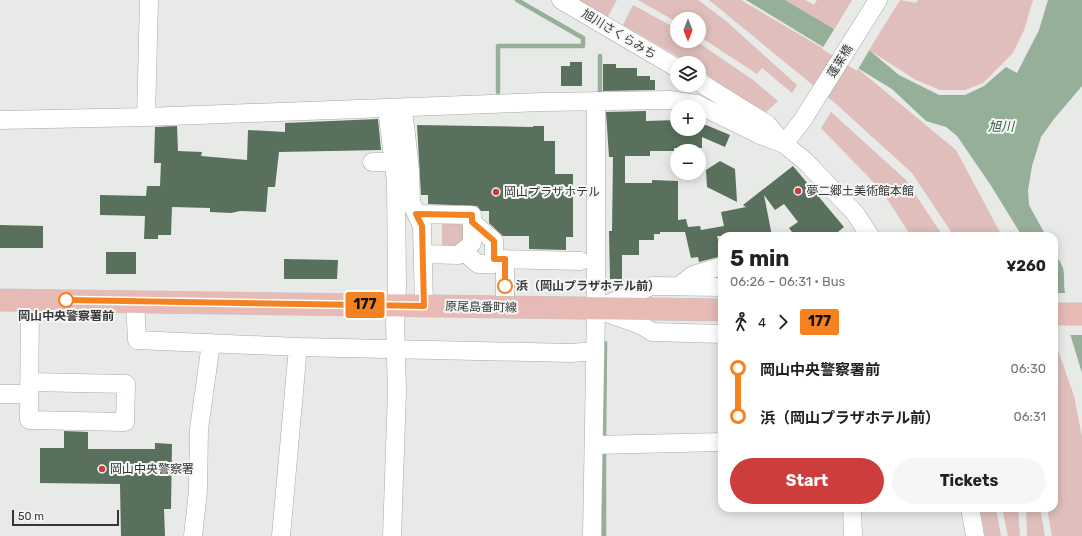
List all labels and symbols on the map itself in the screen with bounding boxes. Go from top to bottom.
street label: 旭川さくらみち [579,6,659,62]
north arrow [670,12,706,48]
street label: 蓬莱橋 [825,42,855,80]
water label: 旭川 [988,119,1016,134]
place label: 夢二郷土美術館本館 [806,184,914,198]
place label: 岡山プラザホテル [504,185,600,199]
marker: 夢二郷土美術館本館 [793,186,803,196]
marker: 岡山プラザホテル [491,187,501,197]
marker: 浜（岡山プラザホテル前） [497,278,513,294]
place label: 浜（岡山プラザホテル前） [516,279,660,293]
marker: 岡山中央警察署前 [58,292,74,308]
line badge: 177 [342,292,388,318]
street label: 原尾島番町線 [445,299,517,315]
place label: 岡山中央警察署前 [18,309,114,323]
place label: 岡山中央警察署 [110,462,194,476]
marker: 岡山中央警察署 [97,464,107,474]
scale bar [12,508,119,527]

